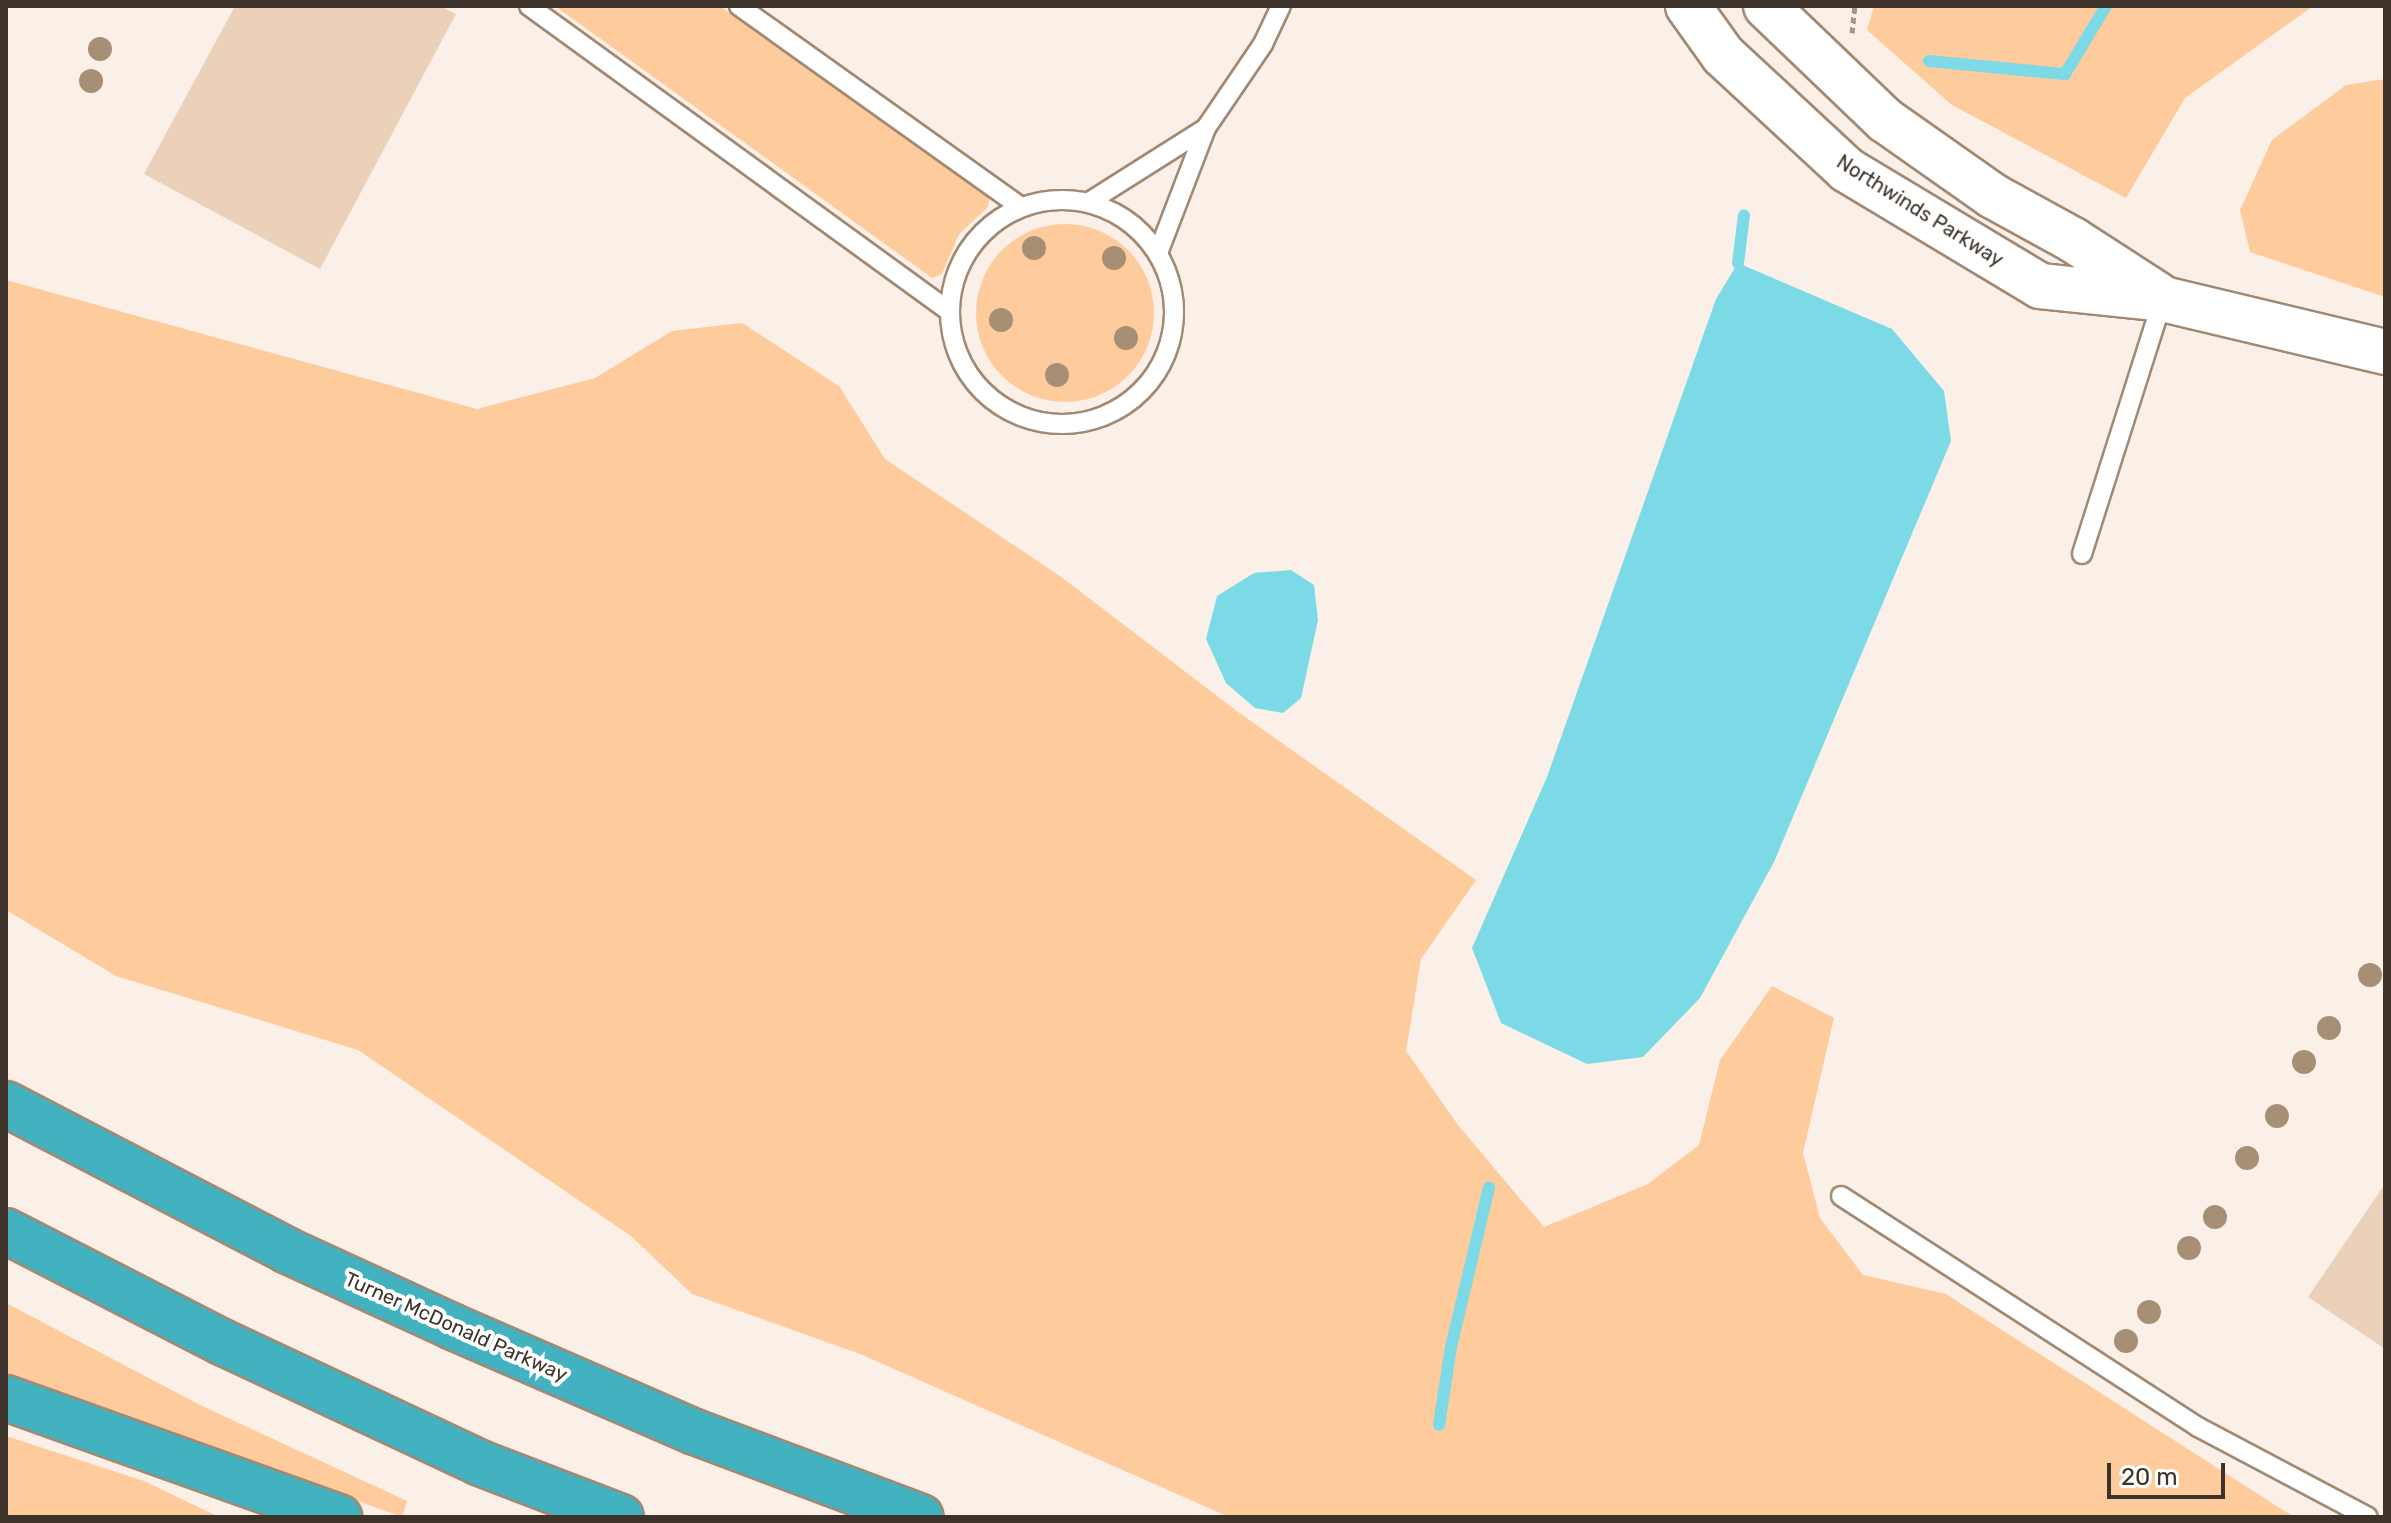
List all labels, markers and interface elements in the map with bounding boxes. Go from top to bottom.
street label: Northwinds Parkway [1832,150,2008,272]
street label: Turner McDonald Parkway [341,1267,571,1387]
scale bar [2111,1447,2229,1497]
text: 20 m [2121,1463,2178,1491]

